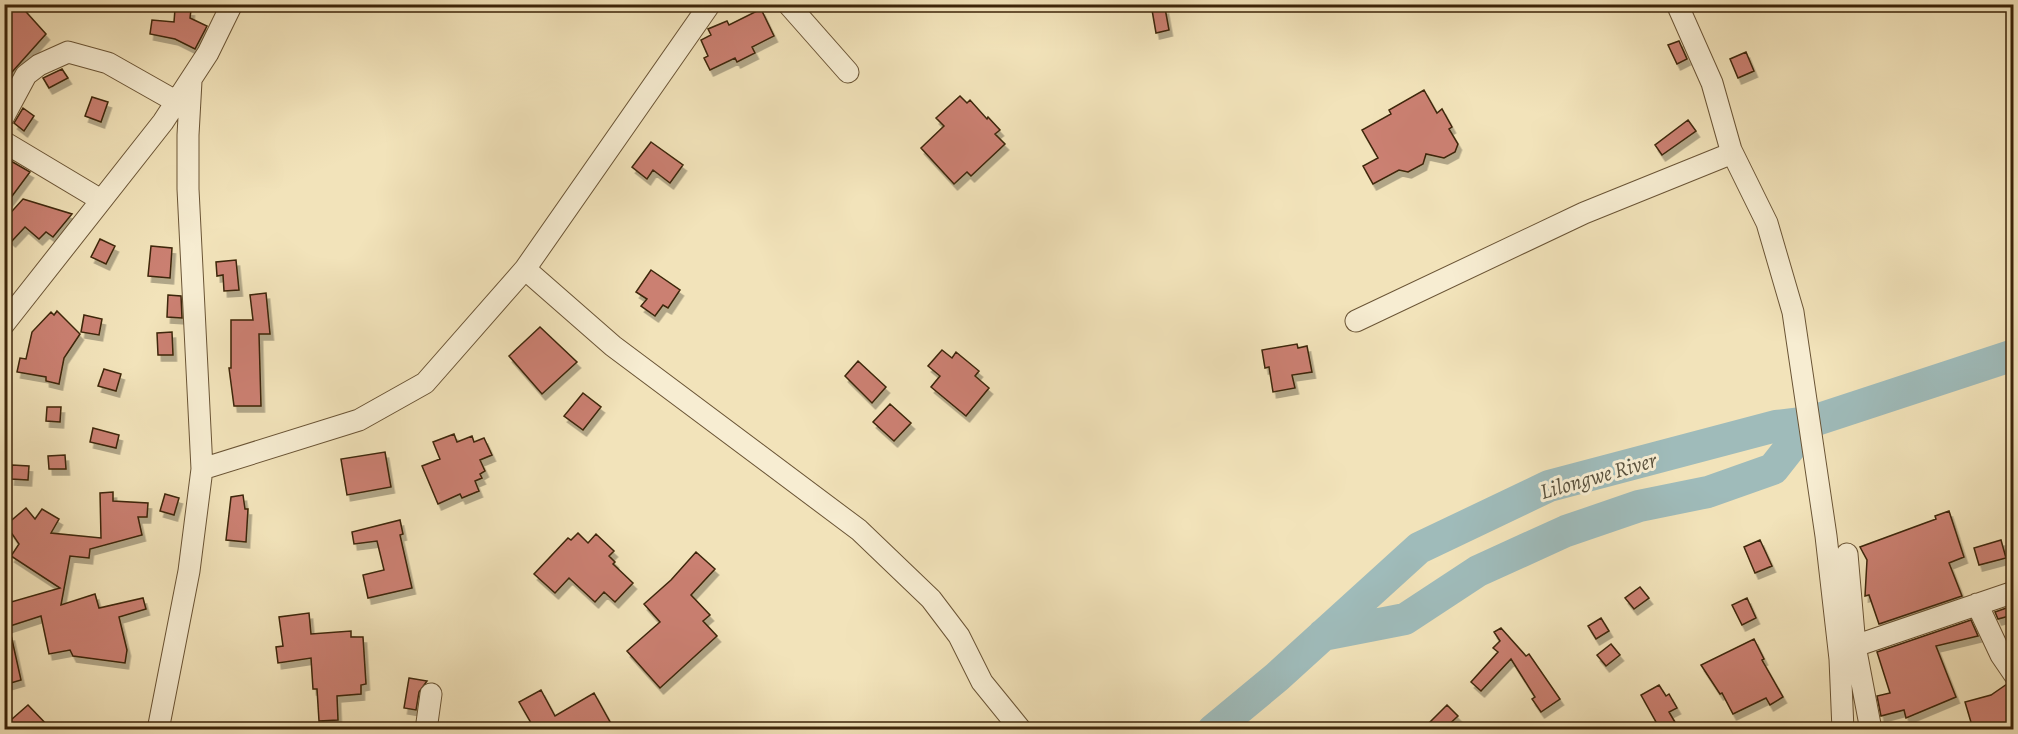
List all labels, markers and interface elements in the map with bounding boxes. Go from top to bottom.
water label: Lilongwe River [1537,445,1661,507]

